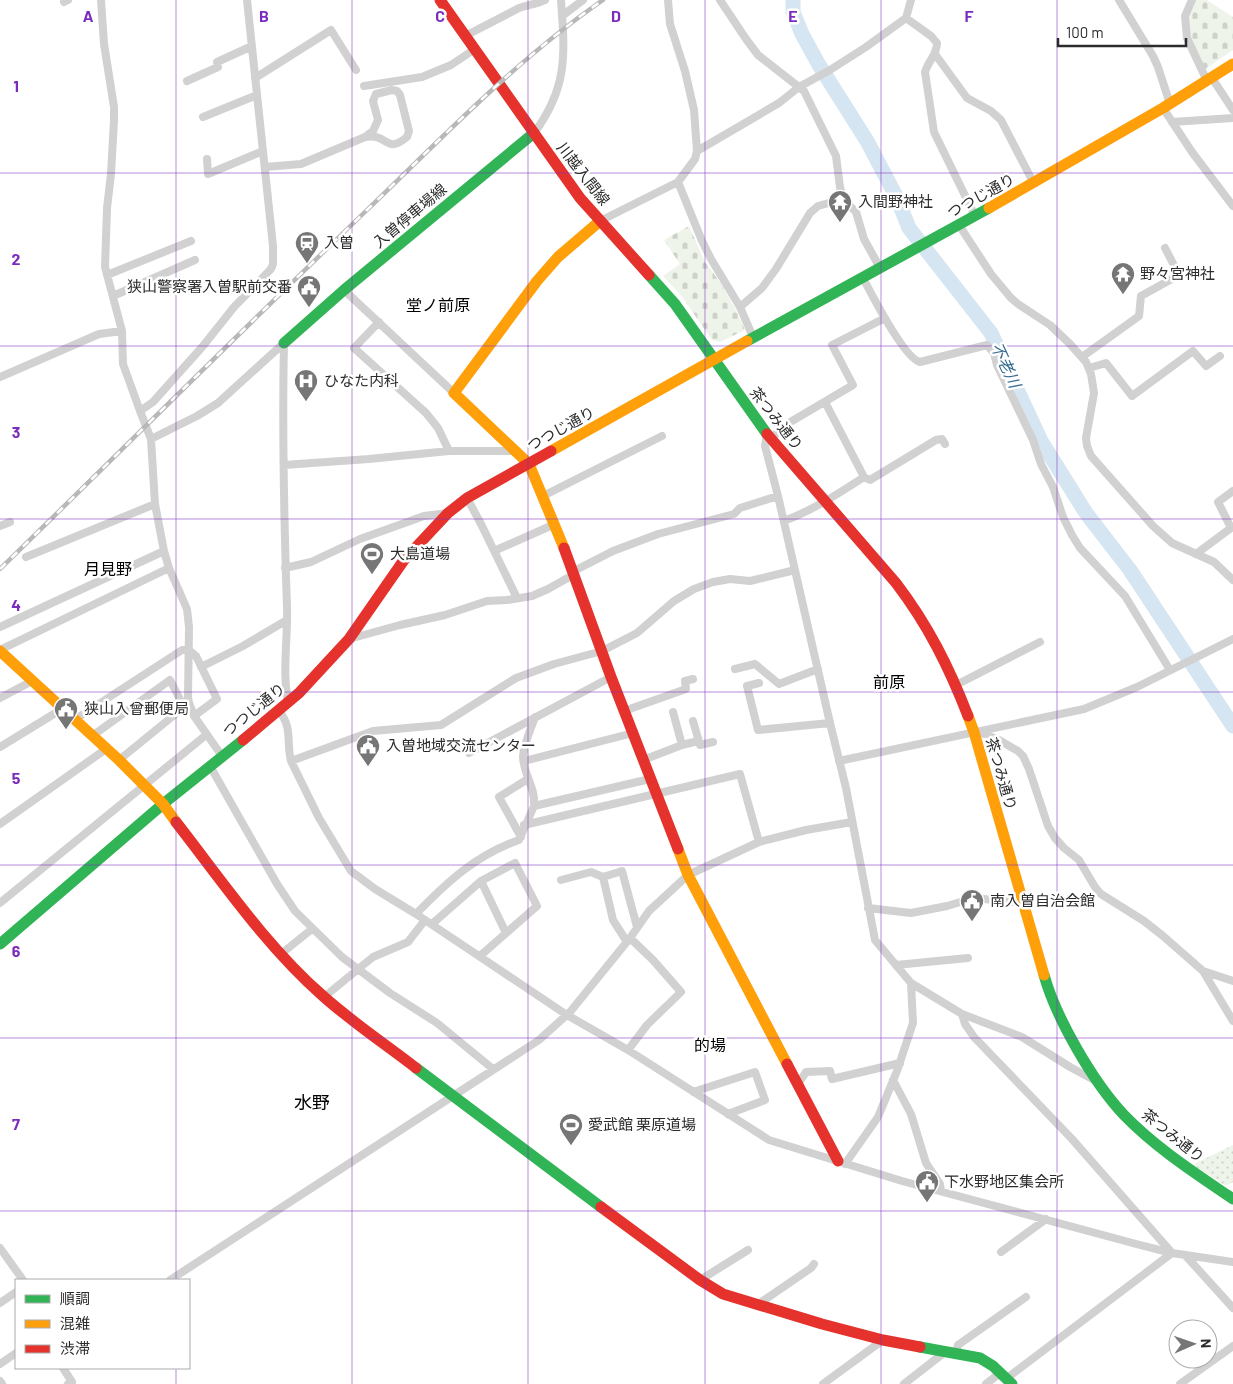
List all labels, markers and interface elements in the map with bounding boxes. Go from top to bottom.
text: A [83,6,94,25]
text: B [259,6,269,25]
text: C [435,6,445,25]
text: D [611,6,621,25]
text: E [788,6,798,25]
text: F [965,6,974,25]
scale bar [1058,15,1186,47]
text: 100 m [1066,23,1104,41]
text: 1 [13,76,19,95]
street label: 川越入間線 [554,138,614,208]
street label: つつじ通り [943,169,1018,221]
street label: 入曽停車場線 [369,179,450,251]
temple icon: 入間野神社 [827,189,853,223]
place label: 入間野神社 [858,192,933,210]
station icon: 入曽 [294,230,320,264]
place label: 入曽 [324,233,354,251]
text: 2 [12,249,21,268]
temple icon: 野々宮神社 [1110,261,1136,295]
place label: 野々宮神社 [1140,264,1215,282]
public building icon: 狭山警察署入曽駅前交番 [296,274,322,308]
place label: 狭山警察署入曽駅前交番 [127,277,292,295]
district label: 堂ノ前原 [406,295,470,314]
water label: 不老川 [988,339,1026,392]
hospital icon: ひなた内科 [293,368,319,402]
place label: ひなた内科 [324,371,399,389]
street label: 茶つみ通り [747,383,807,453]
street label: つつじ通り [523,402,598,454]
text: 3 [12,422,20,441]
sports icon: 大島道場 [359,541,385,575]
place label: 大島道場 [390,544,450,562]
district label: 月見野 [84,559,132,578]
text: 4 [11,595,21,614]
district label: 前原 [873,672,905,691]
street label: つつじ通り [219,679,288,740]
public building icon: 狭山入曾郵便局 [53,696,79,730]
place label: 狭山入曾郵便局 [84,699,189,717]
public building icon: 入曽地域交流センター [355,733,381,767]
street label: 茶つみ通り [983,735,1021,812]
place label: 入曽地域交流センター [386,736,536,754]
text: 5 [12,768,21,787]
public building icon: 南入曽自治会館 [959,888,985,922]
place label: 南入曽自治会館 [990,891,1095,909]
text: 6 [12,941,21,960]
district label: 的場 [694,1035,726,1054]
district label: 水野 [294,1091,330,1113]
street label: 茶つみ通り [1139,1105,1208,1166]
sports icon: 愛武館 栗原道場 [558,1112,584,1146]
text: 7 [12,1114,20,1133]
place label: 愛武館 栗原道場 [588,1115,696,1133]
public building icon: 下水野地区集会所 [914,1169,940,1203]
place label: 下水野地区集会所 [944,1172,1064,1190]
legend [15,1279,190,1369]
text: 順調 [60,1289,90,1307]
text: 混雑 [60,1314,90,1332]
north arrow [1168,1319,1218,1369]
text: 渋滞 [60,1339,90,1357]
text: N [1198,1339,1215,1348]

